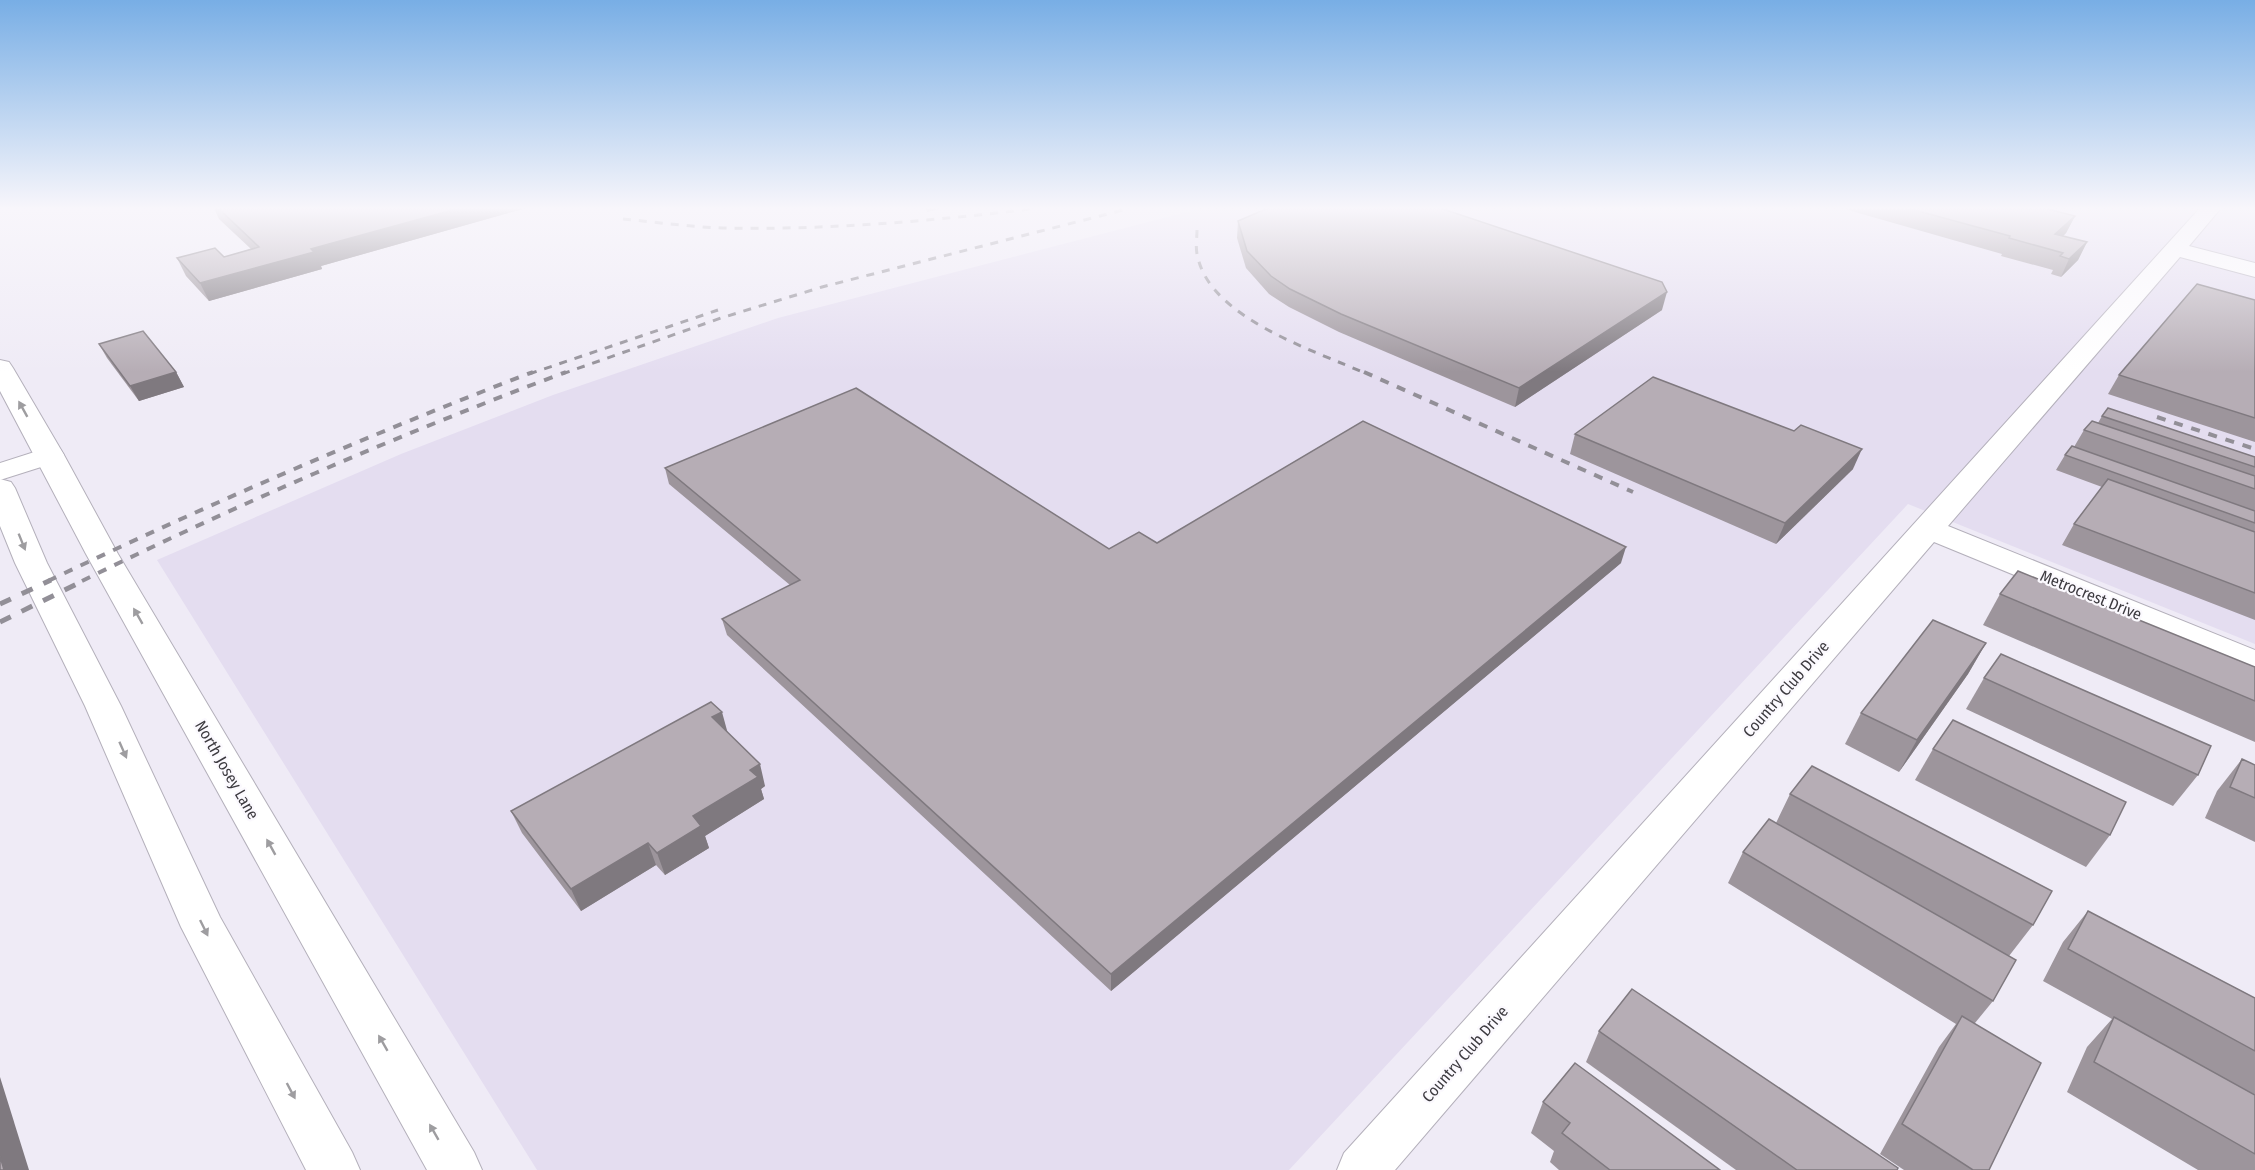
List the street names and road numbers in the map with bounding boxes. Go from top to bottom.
street label: Metrocrest Drive [2038,566,2145,624]
street label: Country Club Drive [1739,637,1833,741]
street label: North Josey Lane [191,717,263,823]
street label: Country Club Drive [1418,1002,1512,1106]

